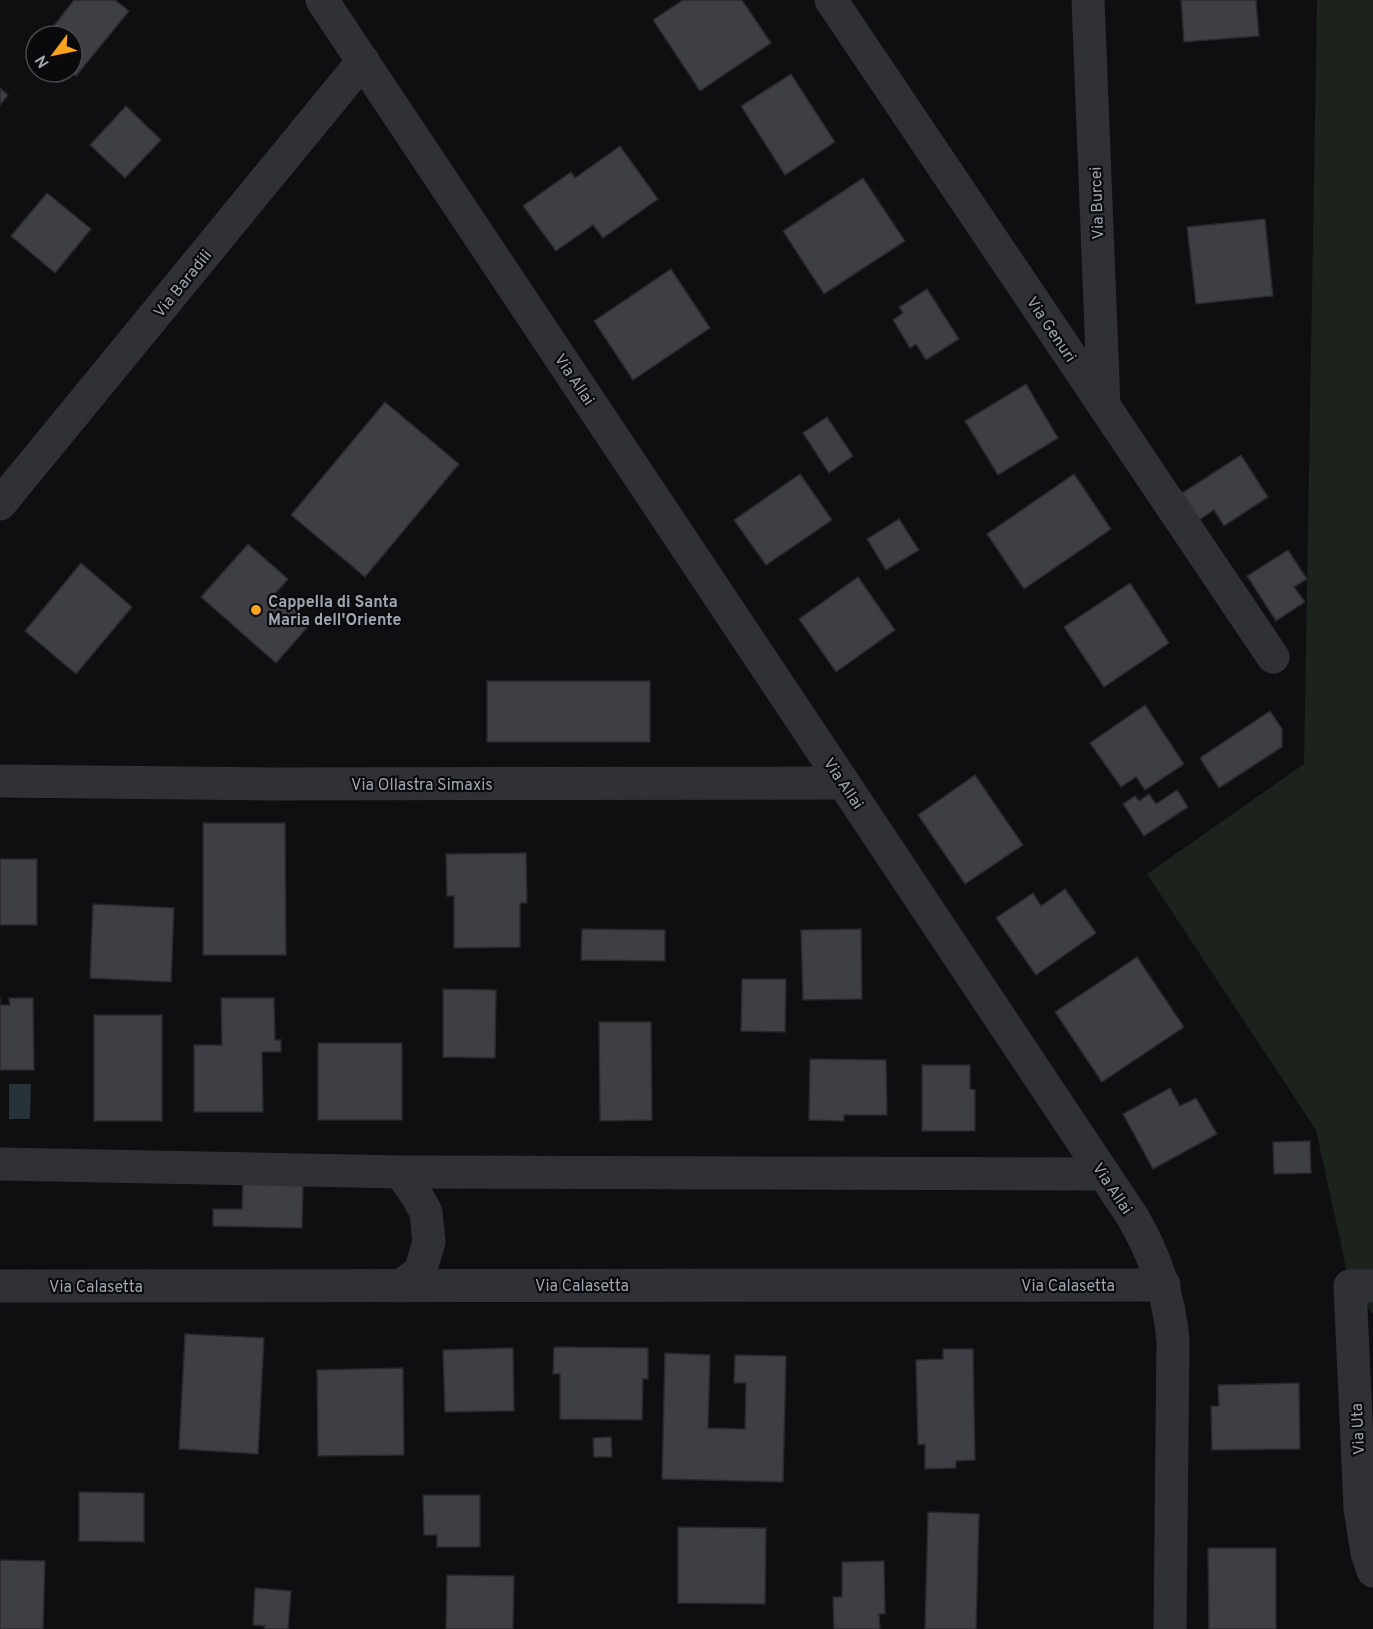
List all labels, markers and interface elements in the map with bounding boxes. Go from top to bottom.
north arrow [24,24,84,84]
text: N [31,51,55,71]
street label: Via Burcei [1087,166,1109,240]
street label: Via Baradili [150,246,217,322]
street label: Via Genuri [1021,294,1080,367]
street label: Via Allai [549,351,598,410]
place label: Cappella di Santa Maria dell'Oriente [268,593,401,631]
marker: Cappella di Santa Maria dell'Oriente [249,603,263,617]
street label: Via Allai [818,755,867,814]
street label: Via Ollastra Simaxis [351,776,493,796]
street label: Via Allai [1087,1160,1136,1219]
street label: Via Calasetta [535,1277,629,1297]
street label: Via Calasetta [1021,1277,1115,1297]
street label: Via Calasetta [49,1278,143,1298]
street label: Via Uta [1348,1402,1370,1455]

